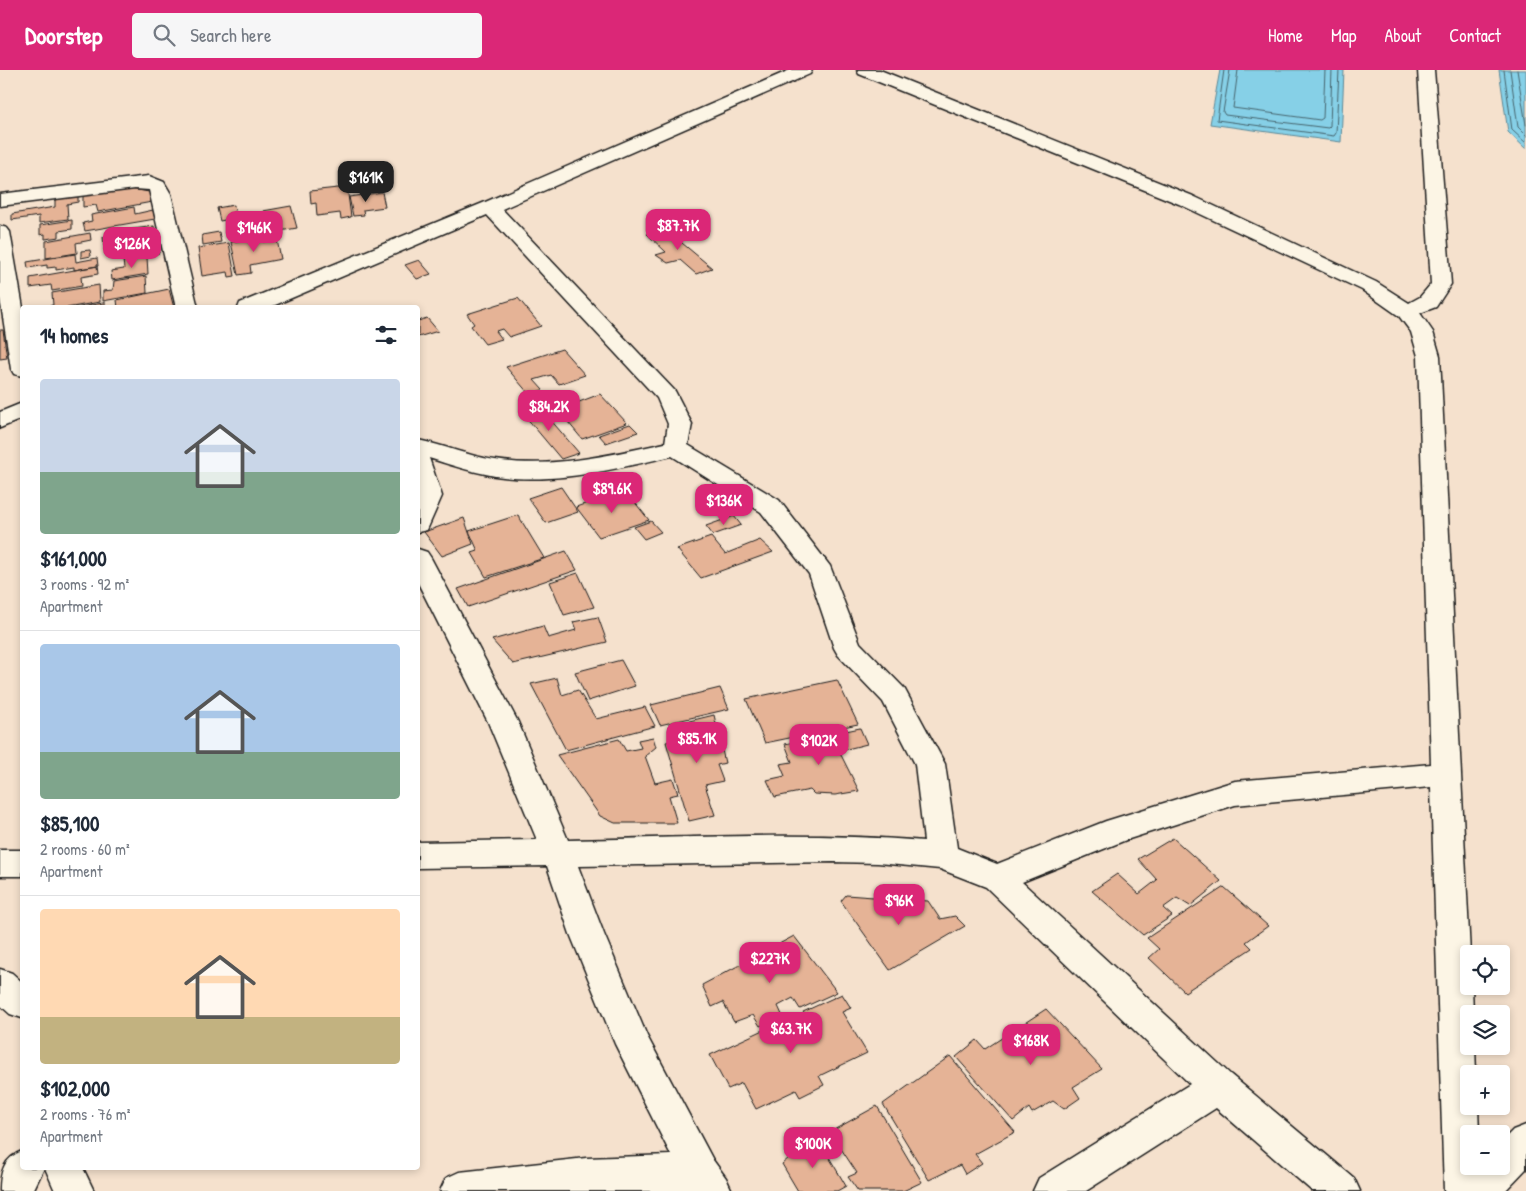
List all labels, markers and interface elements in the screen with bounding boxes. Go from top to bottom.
search box [132,13,482,58]
text: Doorstep [25,19,102,51]
icon: search [150,21,178,49]
text: Search here [190,22,272,48]
text: Home [1268,23,1303,48]
text: Map [1331,23,1356,48]
text: About [1384,23,1421,48]
text: Contact [1449,23,1501,48]
pin: $161K [331,160,401,203]
text: $161K [349,166,383,188]
pin: $87.7K [637,208,719,251]
pin: $146K [219,210,289,253]
text: $87.7K [657,214,699,236]
text: $146K [237,216,271,238]
pin: $126K [97,226,167,269]
text: $126K [114,232,150,254]
text: 14 homes [40,321,108,350]
icon: filters [372,321,400,349]
pin: $84.2K [508,390,590,432]
text: $84.2K [529,395,569,417]
icon: home [175,411,265,501]
pin: $89.6K [571,472,653,514]
text: $89.6K [592,477,632,499]
pin: $136K [689,484,759,526]
text: $136K [706,489,742,511]
text: $161,000 [40,544,107,573]
text: 3 rooms · 92 m² [40,573,129,595]
text: Apartment [40,595,103,617]
icon: home [175,677,265,767]
pin: $85.1K [656,722,738,764]
pin: $102K [784,724,854,766]
text: $85.1K [677,727,717,749]
text: $102K [801,729,837,751]
text: $85,100 [40,809,99,838]
text: 2 rooms · 60 m² [40,838,130,860]
text: Apartment [40,860,103,882]
pin: $96K [869,884,929,926]
text: $96K [885,889,913,911]
icon: home [175,942,265,1032]
pin: $227K [735,942,805,984]
map controls [1460,945,1510,1175]
button: locate [1460,945,1510,995]
text: $227K [750,947,790,969]
button: layers [1460,1005,1510,1055]
pin: $63.7K [750,1012,832,1054]
text: $63.7K [770,1017,812,1039]
pin: $168K [996,1024,1066,1066]
text: $168K [1013,1029,1049,1051]
button: + [1460,1065,1510,1115]
text: $102,000 [40,1074,110,1103]
text: 2 rooms · 76 m² [40,1103,130,1125]
text: Apartment [40,1125,103,1147]
button: − [1460,1125,1510,1175]
pin: $100K [778,1126,848,1169]
text: $100K [795,1132,831,1154]

